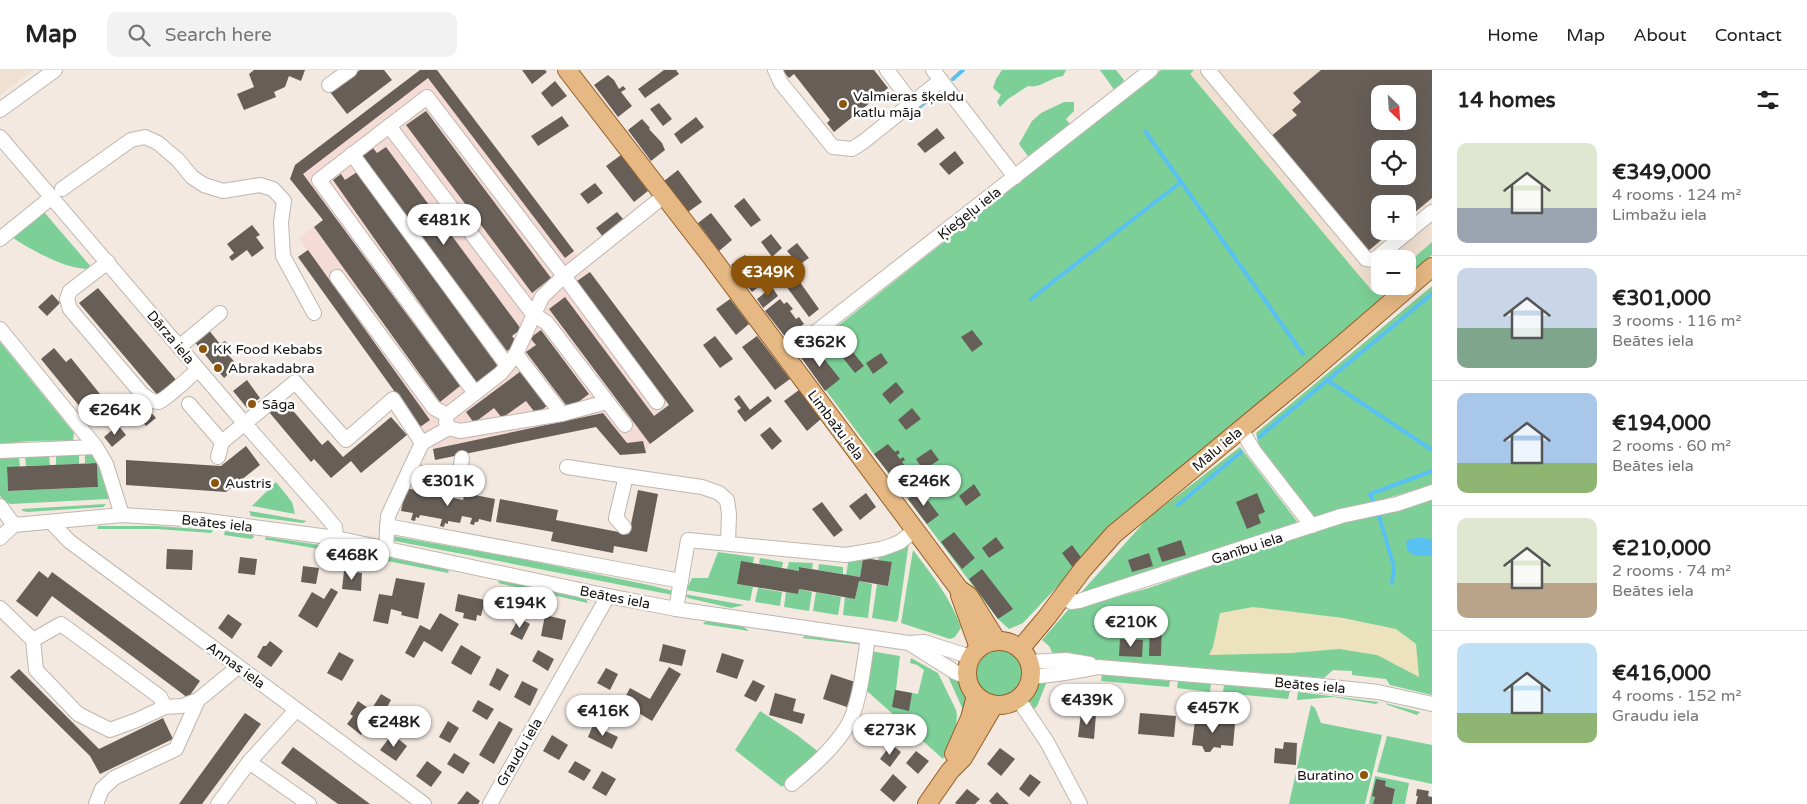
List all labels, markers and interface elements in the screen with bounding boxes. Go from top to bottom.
search box [107,12,457,57]
text: Map [25,20,77,49]
icon: search [125,21,153,49]
text: Search here [165,24,272,46]
text: Home [1487,24,1538,46]
text: Map [1566,24,1605,46]
text: About [1633,24,1687,46]
text: Contact [1715,24,1782,46]
north arrow [1371,85,1416,130]
map controls [1371,85,1416,295]
icon: filters [1754,86,1782,114]
place label: Valmieras šķeldu katlu māja [853,88,964,121]
text: 14 homes [1457,88,1556,113]
marker: Valmieras šķeldu katlu māja [837,98,849,110]
button: locate [1371,140,1416,185]
text: €349,000 [1612,160,1711,185]
icon: home [1497,163,1557,223]
street label: Ķieģeļu iela [934,183,1004,243]
text: 4 rooms · 124 m² [1612,185,1741,205]
button: + [1371,195,1416,240]
pin: €481K [409,204,479,246]
text: Limbažu iela [1612,205,1707,225]
text: €481K [418,210,470,230]
button: − [1371,250,1416,295]
pin: €349K [733,256,803,298]
text: €349K [742,262,794,282]
text: €301,000 [1612,286,1711,311]
icon: home [1497,288,1557,348]
street label: Dārza iela [143,307,198,368]
text: 3 rooms · 116 m² [1612,311,1741,331]
pin: €362K [785,326,855,368]
text: Beātes iela [1612,331,1694,351]
text: €362K [794,332,846,352]
place label: KK Food Kebabs [213,341,323,358]
marker: KK Food Kebabs [197,343,209,355]
place label: Abrakadabra [228,360,315,377]
marker: Abrakadabra [212,362,224,374]
street label: Limbažu iela [804,387,867,464]
pin: €264K [80,394,150,436]
place label: Sāga [262,396,295,413]
marker: Sāga [246,398,258,410]
text: €264K [89,400,141,420]
text: €194,000 [1612,411,1711,436]
icon: home [1497,413,1557,473]
street label: Mālu iela [1189,424,1246,475]
text: 2 rooms · 60 m² [1612,436,1731,456]
text: Beātes iela [1612,456,1694,476]
pin: €301K [413,464,483,507]
pin: €246K [889,464,959,507]
text: €301K [422,471,474,491]
text: €246K [898,471,950,491]
place label: Austris [225,475,272,492]
marker: Austris [209,477,221,489]
street label: Beātes iela [180,511,253,536]
street label: Ganību iela [1209,529,1285,568]
text: €210,000 [1612,536,1711,561]
pin: €468K [317,538,387,581]
icon: home [1497,538,1557,598]
text: €468K [326,545,378,565]
text: 2 rooms · 74 m² [1612,561,1731,581]
text: Beātes iela [1612,581,1694,601]
street label: Beātes iela [578,582,652,613]
pin: €194K [485,586,555,629]
text: €194K [494,593,546,613]
pin: €210K [1096,606,1166,648]
text: €210K [1105,612,1157,632]
street label: Annas iela [203,638,268,692]
text: €416,000 [1612,661,1711,686]
icon: home [1497,663,1557,723]
street label: Beātes iela [1274,674,1346,697]
pin: €439K [1052,684,1122,726]
text: 4 rooms · 152 m² [1612,686,1741,706]
text: €439K [1061,690,1113,710]
pin: €457K [1178,692,1248,734]
pin: €416K [568,694,638,737]
text: €457K [1187,698,1239,718]
text: €416K [577,701,629,721]
pin: €248K [359,706,429,748]
text: Graudu iela [1612,706,1699,726]
text: €248K [368,712,420,732]
pin: €273K [855,714,925,756]
street label: Graudu iela [493,715,546,789]
text: €273K [864,720,916,740]
place label: Buratino [1297,767,1354,784]
marker: Buratino [1358,769,1370,781]

